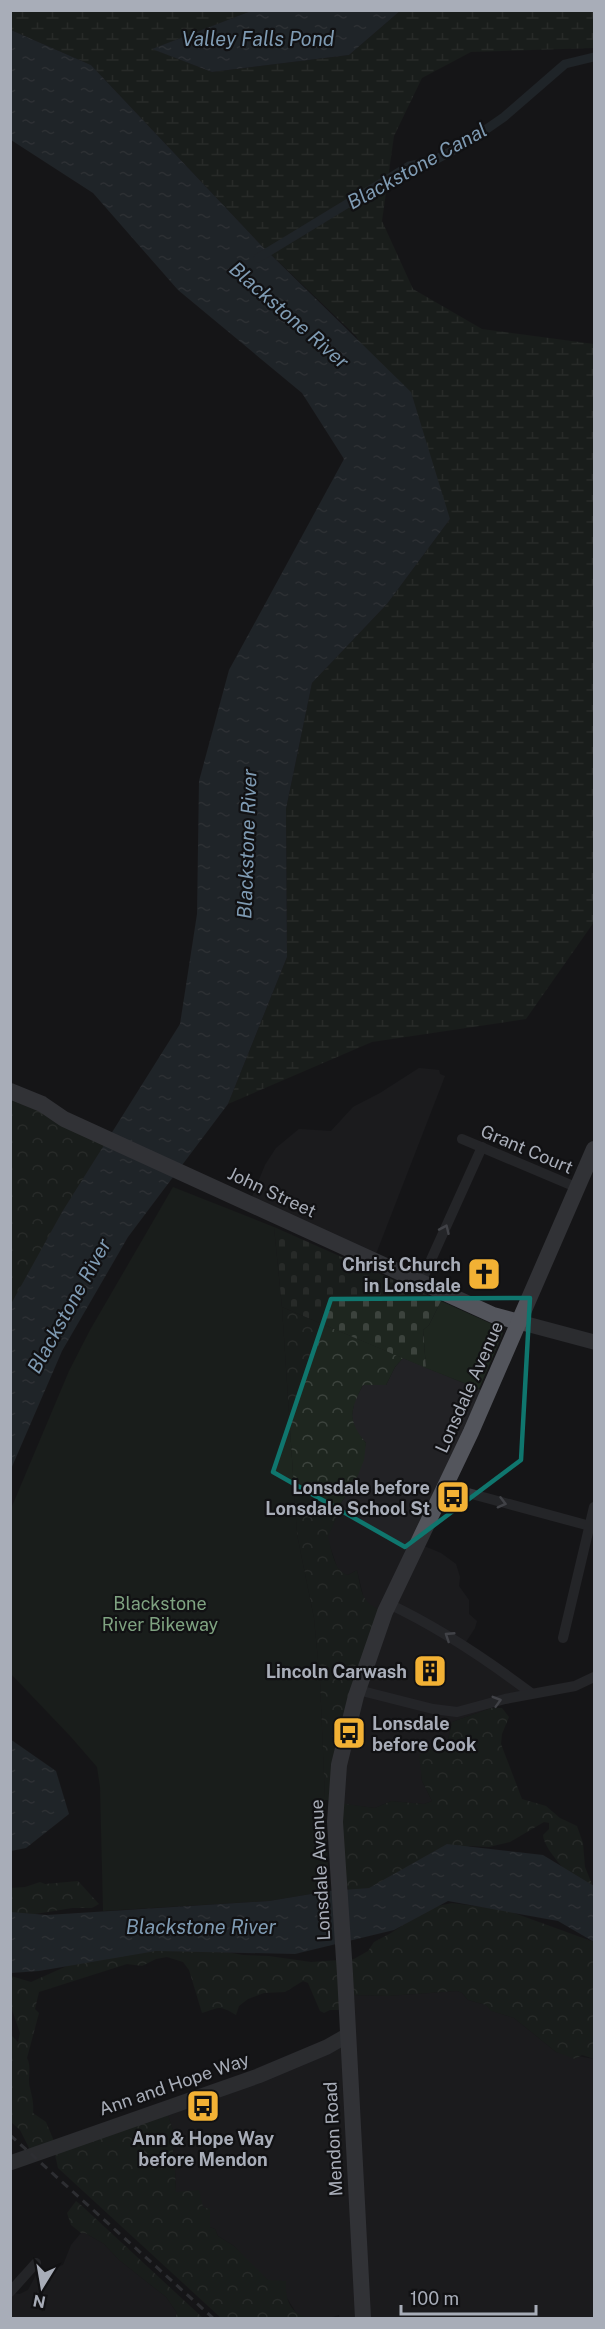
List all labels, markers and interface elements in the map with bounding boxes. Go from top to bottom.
water label: Valley Falls Pond [182,27,335,51]
water label: Blackstone Canal [343,118,491,214]
water label: Blackstone River [224,257,354,374]
water label: Blackstone River [232,768,262,920]
street label: Grant Court [478,1120,576,1178]
street label: John Street [225,1162,319,1222]
one-way arrow [437,1224,449,1235]
water label: Blackstone River [22,1234,116,1378]
place label: Christ Church in Lonsdale [342,1254,461,1296]
church icon: Christ Church in Lonsdale [466,1256,502,1292]
street label: Lonsdale Avenue [431,1318,507,1456]
place label: Lonsdale before Lonsdale School St [265,1477,430,1519]
bus stop icon: Lonsdale before Lonsdale School St [435,1479,471,1515]
one-way arrow [496,1496,507,1508]
park label: Blackstone River Bikeway [102,1593,219,1635]
one-way arrow [445,1631,455,1643]
building icon: Lincoln Carwash [412,1653,448,1689]
place label: Lincoln Carwash [266,1661,407,1682]
one-way arrow [491,1696,502,1708]
place label: Lonsdale before Cook [372,1713,477,1755]
bus stop icon: Lonsdale before Cook [331,1715,367,1751]
street label: Lonsdale Avenue [306,1799,334,1941]
water label: Blackstone River [126,1915,277,1939]
street label: Ann and Hope Way [96,2048,252,2120]
street label: Mendon Road [320,2081,346,2197]
bus stop icon: Ann & Hope Way before Mendon [185,2088,221,2124]
place label: Ann & Hope Way before Mendon [132,2128,274,2170]
north arrow [12,2257,72,2317]
scale bar [401,2278,536,2316]
text: 100 m [410,2288,459,2309]
text: N [31,2291,47,2312]

